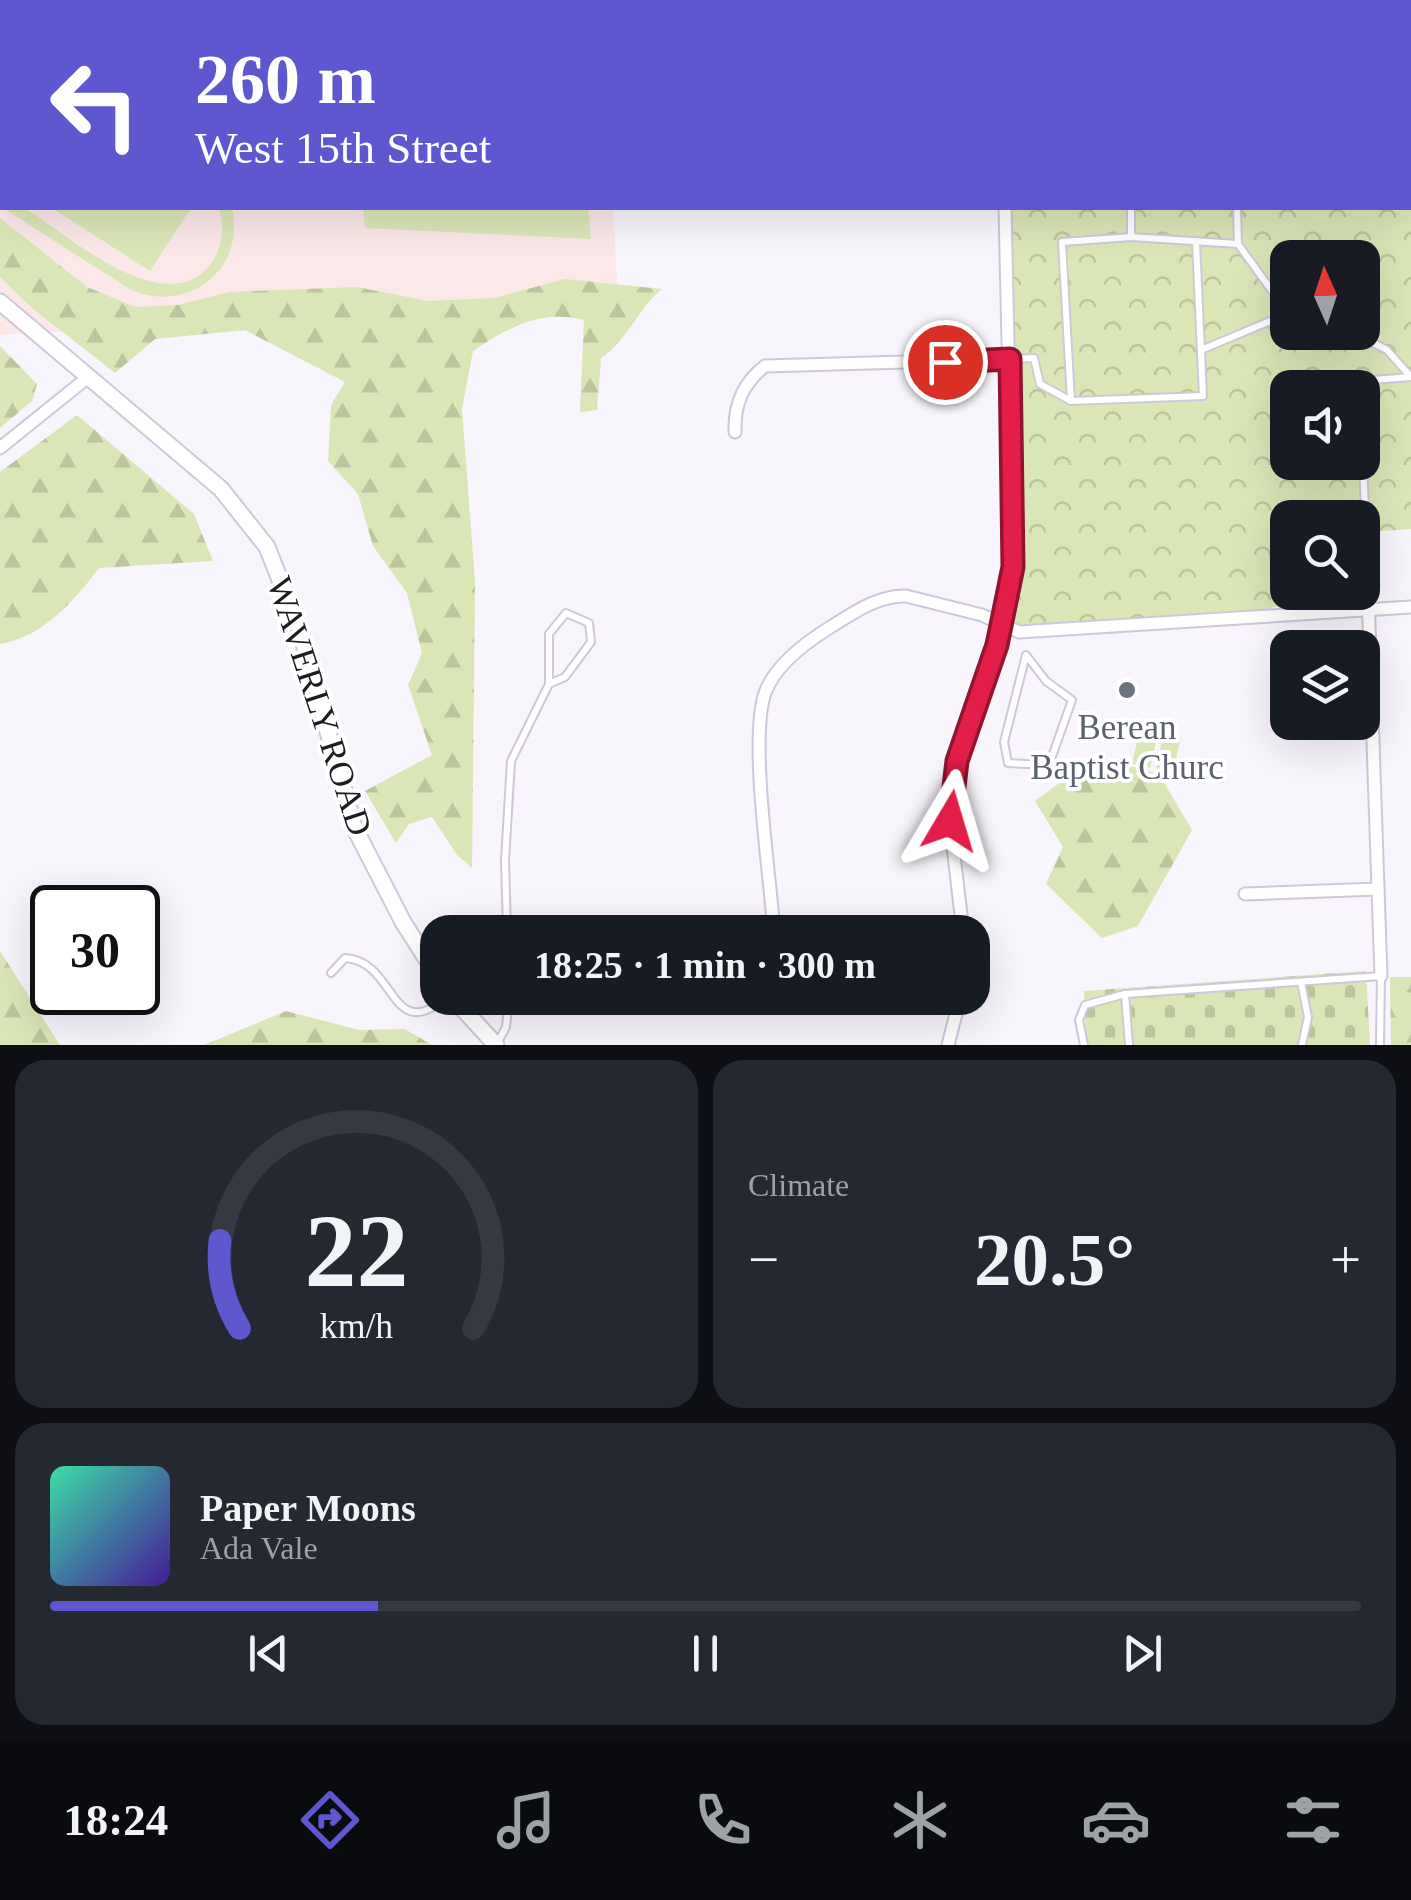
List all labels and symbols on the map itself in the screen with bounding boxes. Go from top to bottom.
north arrow [1270,240,1380,350]
pin [903,320,988,405]
street label: WAVERLY ROAD [259,572,380,840]
marker: Berean Baptist Churc [1116,679,1138,701]
place label: Berean Baptist Churc [1030,708,1224,787]
position arrow [898,769,1002,873]
speed limit sign: 30 [30,885,160,1015]

